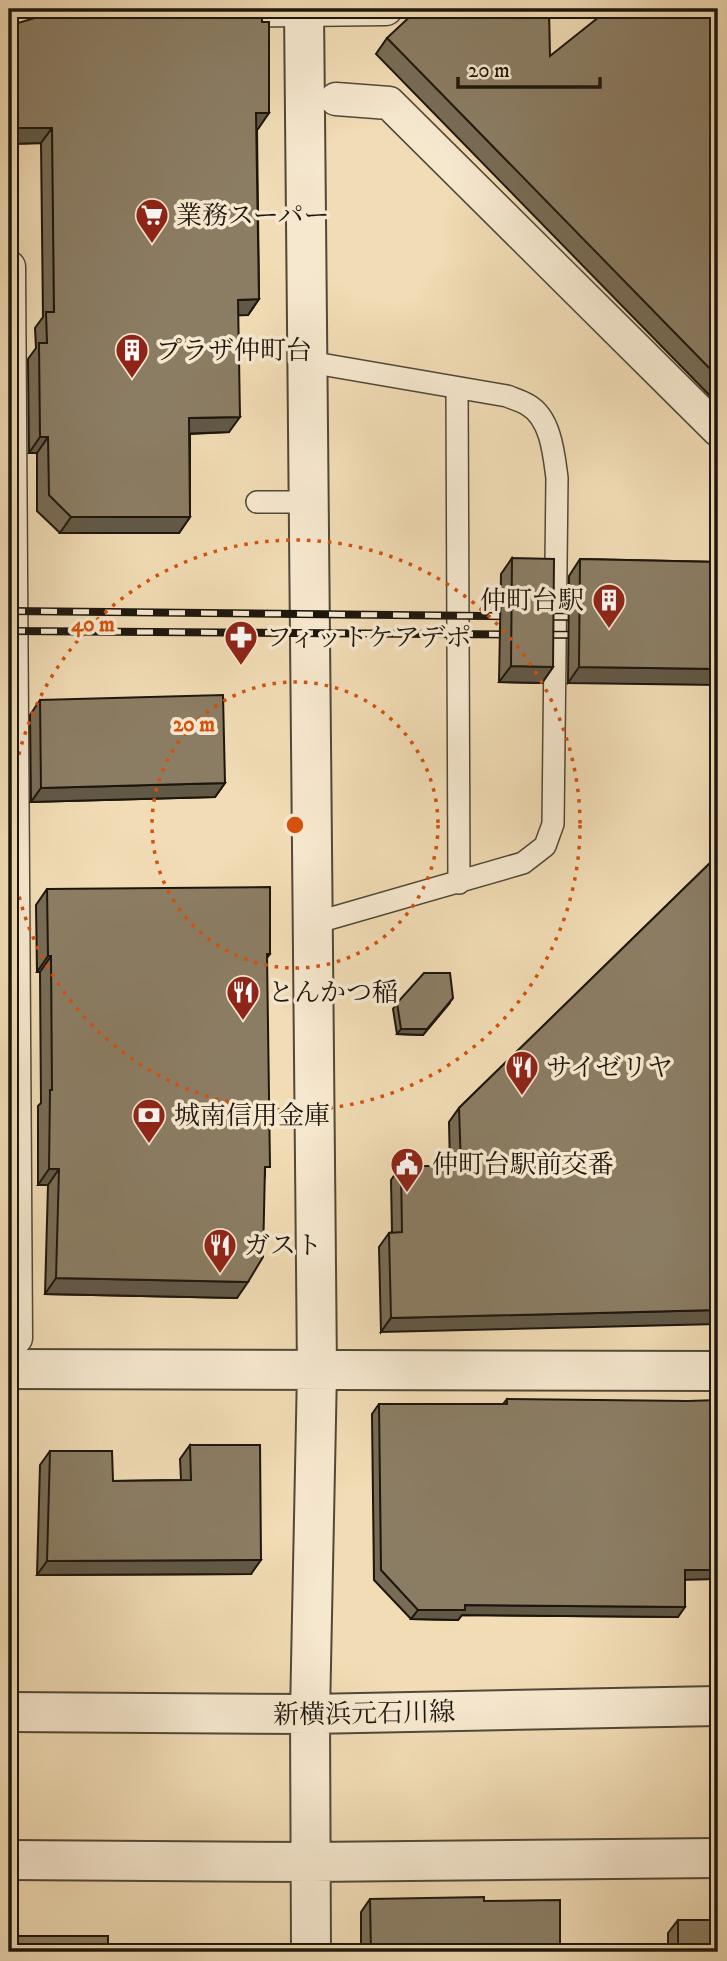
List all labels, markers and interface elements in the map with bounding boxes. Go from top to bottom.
scale bar [458,46,599,90]
text: 20 m [468,58,510,84]
supermarket icon: 業務スーパー [133,196,171,245]
place label: 業務スーパー [176,200,329,233]
building icon: プラザ仲町台 [113,331,151,380]
place label: プラザ仲町台 [156,335,312,368]
building icon: 仲町台駅 [590,581,628,630]
place label: 仲町台駅 [480,585,584,618]
text: 40 m [71,612,115,638]
pharmacy icon: フィットケアデポ [222,618,260,667]
place label: フィットケアデポ [266,622,471,655]
text: 20 m [173,712,215,738]
centre of rings [283,813,307,837]
restaurant icon: とんかつ稲 [224,973,262,1022]
place label: とんかつ稲 [268,977,398,1010]
restaurant icon: サイゼリヤ [503,1048,541,1097]
place label: サイゼリヤ [546,1052,673,1085]
bank icon: 城南信用金庫 [130,1096,168,1145]
place label: 城南信用金庫 [174,1100,330,1133]
public building icon: 仲町台駅前交番 [388,1145,426,1194]
place label: 仲町台駅前交番 [432,1149,614,1182]
restaurant icon: ガスト [201,1226,239,1275]
place label: ガスト [244,1230,322,1263]
street label: 新横浜元石川線 [273,1696,455,1733]

